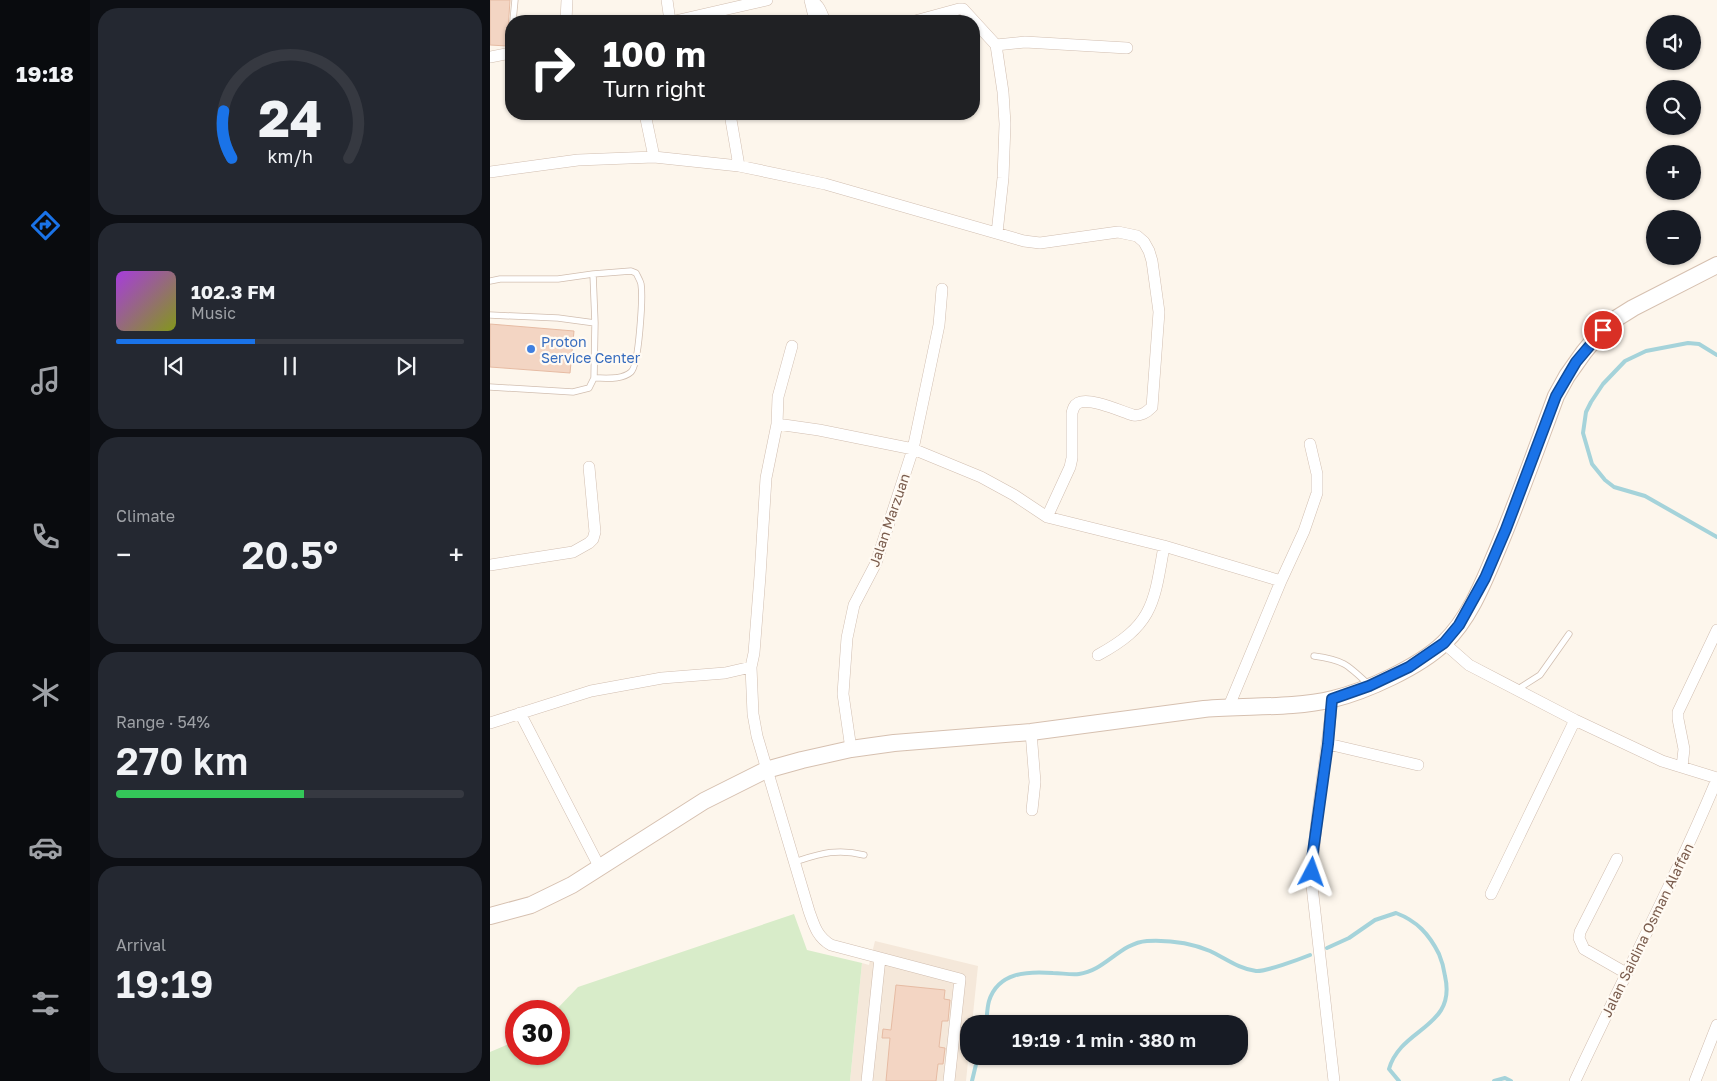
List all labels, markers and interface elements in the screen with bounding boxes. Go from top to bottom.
map controls [1646,15,1701,265]
button: sound [1646,15,1701,70]
text: 100 m [603,33,706,75]
icon: right [520,35,585,100]
text: 19:18 [16,60,74,87]
text: Turn right [603,75,706,102]
button: search [1646,80,1701,135]
text: 24 [258,86,322,148]
text: km/h [267,145,313,167]
button: + [1646,145,1701,200]
icon: directions [28,208,63,243]
button: − [1646,210,1701,265]
text: 102.3 FM [191,280,275,303]
text: Music [191,303,236,323]
pin [1582,309,1624,351]
icon: arrive [1589,316,1617,344]
place label: Proton Service Center [541,333,641,366]
marker: Proton Service Center [525,343,537,355]
icon: previous [160,352,188,380]
icon: pause [276,352,304,380]
icon: next [392,352,420,380]
icon: music [28,363,63,398]
street label: Jalan Marzuan [865,471,913,569]
text: Climate [116,506,175,526]
icon: phone [28,519,63,554]
text: 20.5° [242,532,338,577]
text: − [116,538,131,571]
text: + [449,538,464,571]
icon: climate [28,675,63,710]
text: Range · 54% [116,712,210,732]
text: 270 km [116,738,248,783]
icon: car [28,830,63,865]
street label: Jalan Saidina Osman Alaffan [1597,840,1697,1020]
position arrow [1285,845,1337,897]
text: Arrival [116,935,166,955]
text: 19:19 [116,961,214,1006]
icon: filters [28,986,63,1021]
speed limit sign: 30 [505,1000,570,1065]
text: 19:19 · 1 min · 380 m [1012,1028,1196,1051]

